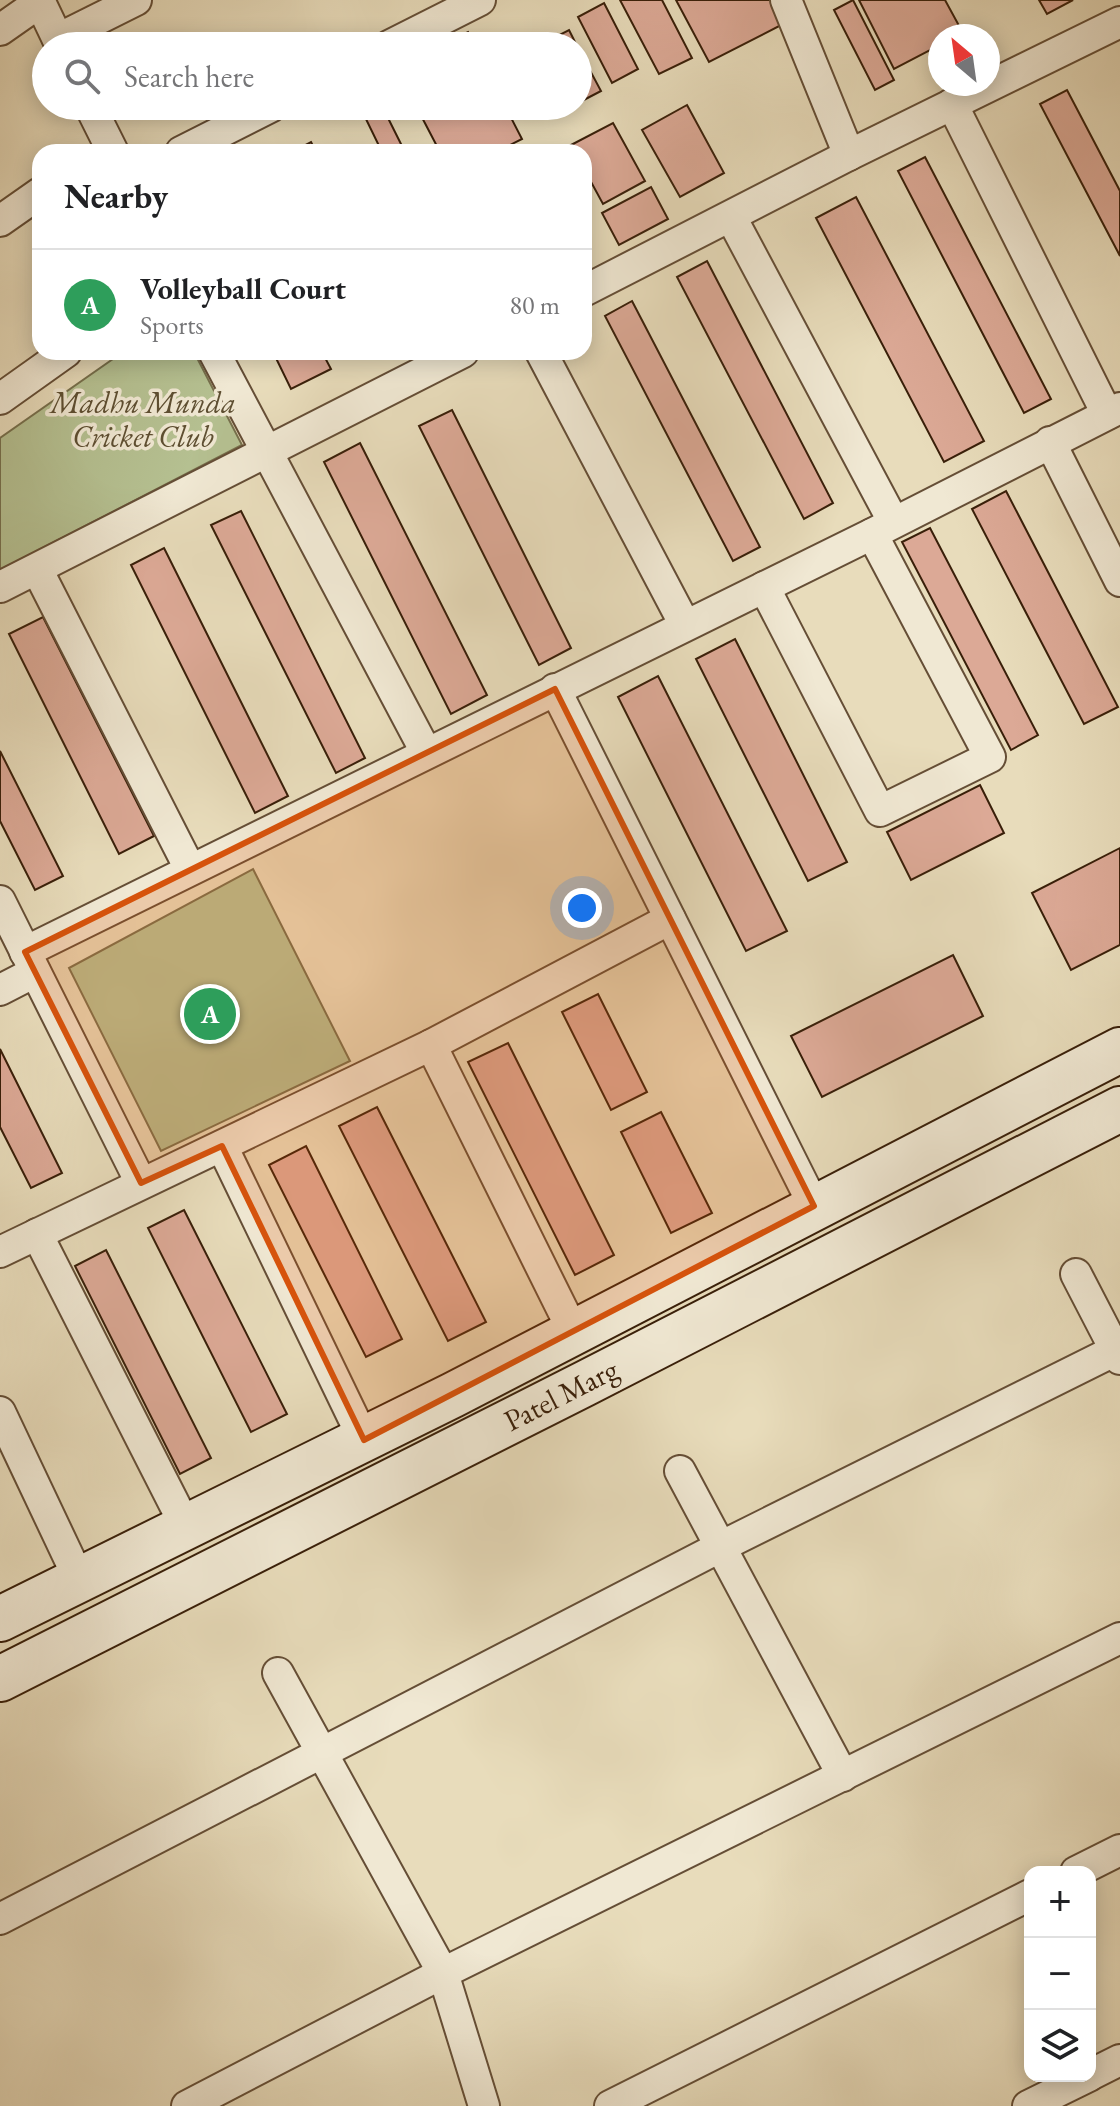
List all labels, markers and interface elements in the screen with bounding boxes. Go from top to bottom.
north arrow [928,24,1000,96]
search box [32,32,592,120]
icon: search [60,54,104,98]
text: Search here [124,57,254,96]
text: Nearby [64,174,168,218]
text: Volleyball Court [140,269,346,308]
text: A [81,288,99,322]
text: 80 m [510,288,560,322]
text: Sports [140,308,204,342]
park label: Madhu Munda Cricket Club [48,383,236,456]
your location [562,888,602,928]
pin: A [184,984,236,1044]
street label: Patel Marg [497,1349,625,1440]
map controls [1024,1866,1096,2082]
button: + [1024,1866,1096,1938]
button: − [1024,1938,1096,2010]
button: layers [1024,2010,1096,2082]

